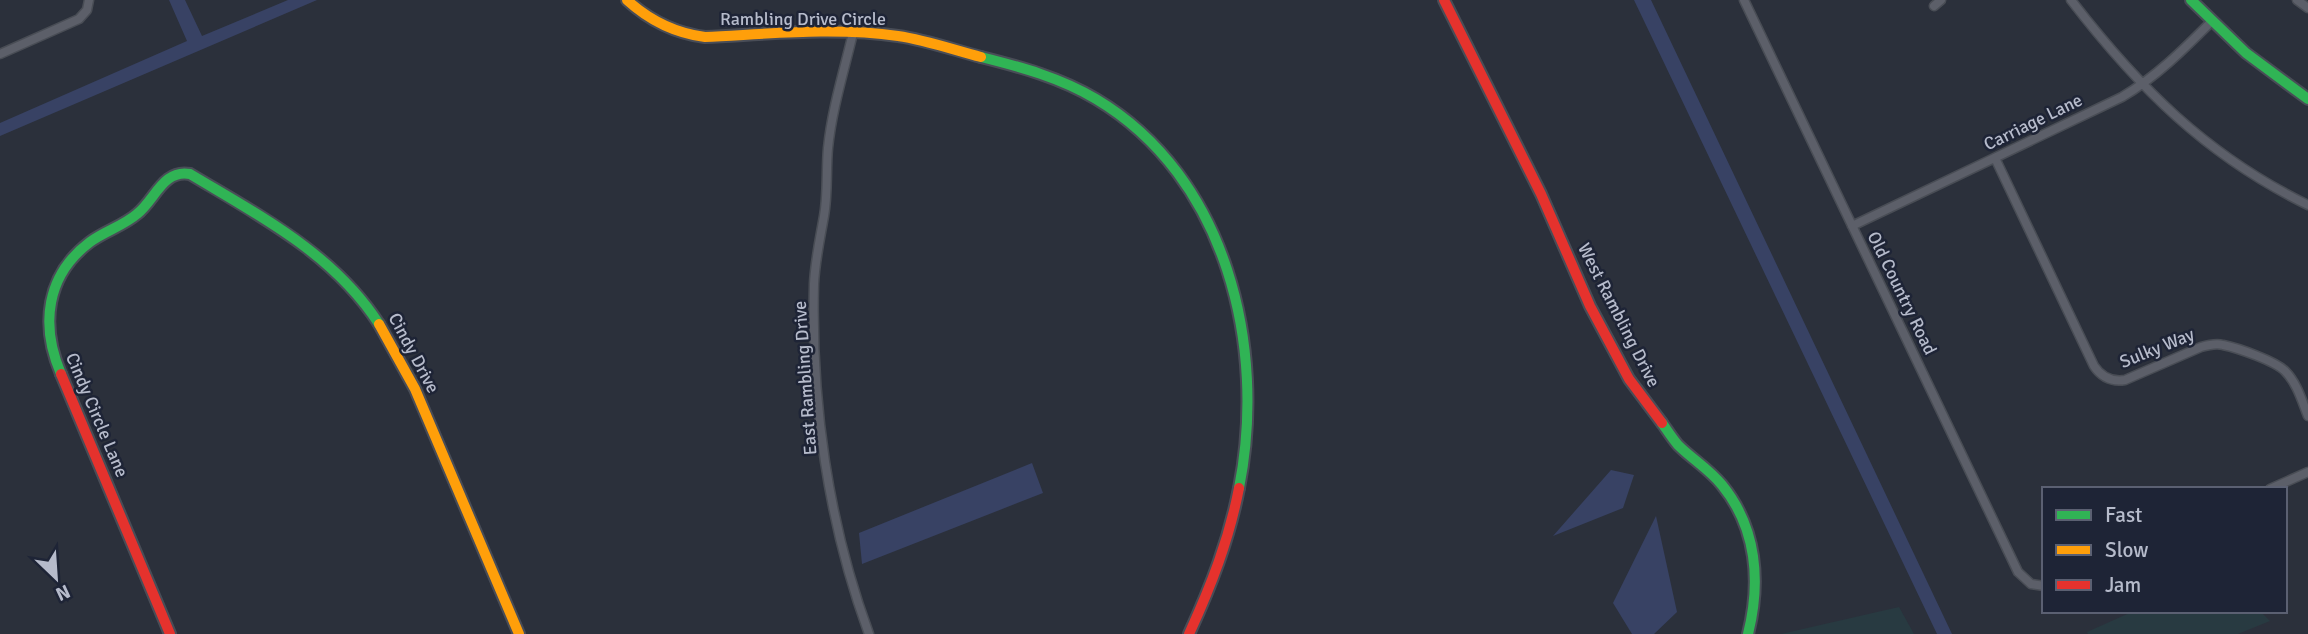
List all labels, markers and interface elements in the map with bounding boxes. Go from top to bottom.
street label: Rambling Drive Circle [720,8,886,30]
street label: Carriage Lane [1980,89,2086,155]
street label: Old Country Road [1863,228,1941,358]
street label: West Rambling Drive [1573,239,1665,391]
street label: East Rambling Drive [789,300,821,456]
street label: Cindy Drive [384,309,444,397]
street label: Sulky Way [2116,323,2198,373]
street label: Cindy Circle Lane [61,349,133,481]
legend [2042,487,2287,613]
text: Fast [2105,502,2142,528]
text: Slow [2105,537,2149,563]
north arrow [21,543,91,613]
text: Jam [2105,572,2141,598]
text: N [52,579,74,606]

